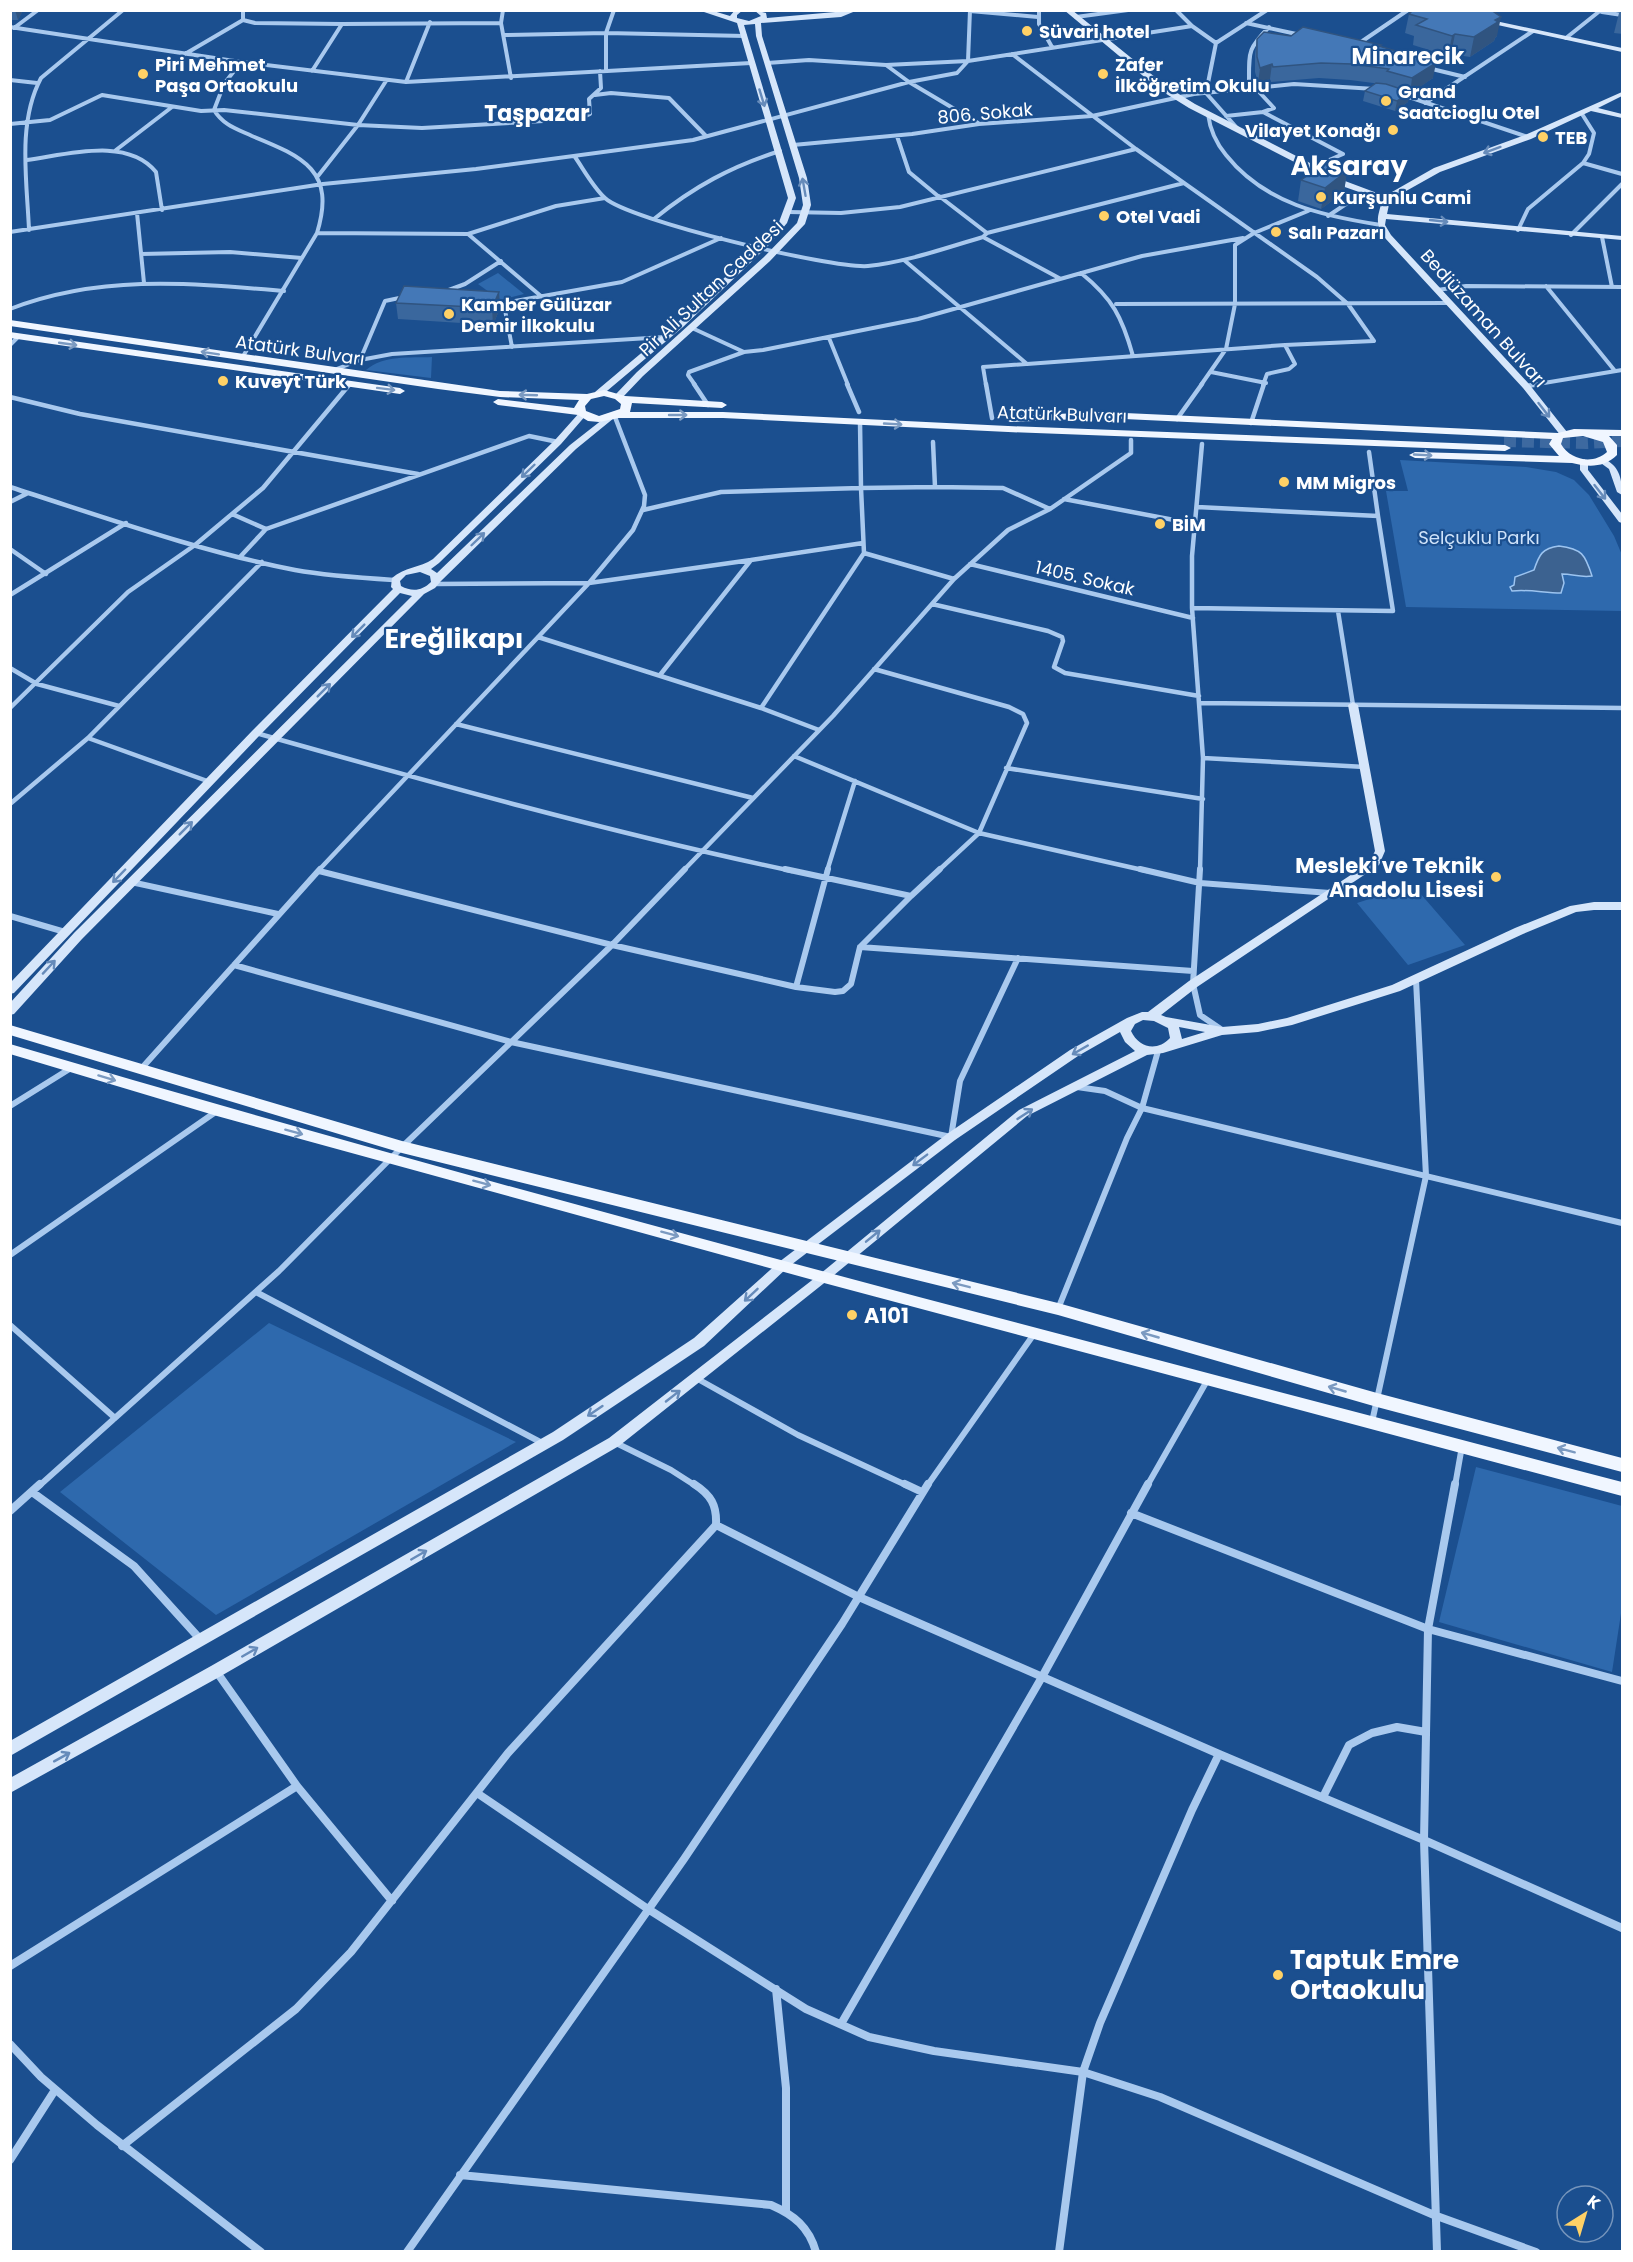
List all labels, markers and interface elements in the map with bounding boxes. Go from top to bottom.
place label: Süvari hotel [1039,19,1150,44]
marker: Süvari hotel [1020,24,1034,38]
district label: Minarecik [1352,41,1465,72]
place label: Piri Mehmet Paşa Ortaokulu [155,52,298,98]
place label: Zafer İlköğretim Okulu [1115,52,1270,98]
marker: Piri Mehmet Paşa Ortaokulu [136,67,150,81]
marker: Zafer İlköğretim Okulu [1096,67,1110,81]
place label: Grand Saatcioglu Otel [1398,79,1540,125]
one-way arrow [757,88,768,107]
marker: Grand Saatcioglu Otel [1379,94,1393,108]
street label: 806. Sokak [936,96,1034,130]
district label: Taşpazar [484,98,590,129]
place label: Vilayet Konağı [1245,118,1381,143]
marker: Vilayet Konağı [1386,123,1400,137]
place label: TEB [1555,125,1587,150]
marker: TEB [1536,130,1550,144]
one-way arrow [1483,146,1501,157]
district label: Aksaray [1291,147,1408,184]
one-way arrow [799,177,810,197]
place label: Kurşunlu Cami [1333,185,1471,210]
marker: Kurşunlu Cami [1314,190,1328,204]
place label: Otel Vadi [1116,204,1201,229]
marker: Otel Vadi [1097,209,1111,223]
street label: Pir Ali Sultan Caddesi [633,214,789,362]
one-way arrow [1429,216,1449,227]
place label: Salı Pazarı [1288,220,1384,245]
marker: Salı Pazarı [1269,225,1283,239]
street label: Bediüzaman Bulvarı [1415,243,1553,393]
place label: Kamber Gülüzar Demir İlkokulu [461,292,612,338]
marker: Kamber Gülüzar Demir İlkokulu [442,307,456,321]
street label: Atatürk Bulvarı [234,329,366,371]
one-way arrow [58,338,78,349]
one-way arrow [201,348,220,359]
place label: Kuveyt Türk [235,369,347,394]
marker: Kuveyt Türk [216,374,230,388]
one-way arrow [376,384,396,395]
one-way arrow [519,389,539,400]
street label: Atatürk Bulvarı [997,399,1127,429]
one-way arrow [1538,401,1551,417]
one-way arrow [667,409,687,421]
one-way arrow [883,418,903,429]
one-way arrow [1412,449,1432,460]
one-way arrow [520,464,535,479]
place label: MM Migros [1296,470,1396,495]
marker: MM Migros [1277,475,1291,489]
one-way arrow [1594,484,1607,500]
place label: BİM [1172,512,1206,537]
marker: BİM [1153,517,1167,531]
park label: Selçuklu Parkı [1418,525,1540,550]
one-way arrow [471,532,486,546]
street label: 1405. Sokak [1033,554,1138,602]
district label: Ereğlikapı [384,620,524,657]
one-way arrow [350,624,365,638]
one-way arrow [316,682,331,697]
one-way arrow [178,821,193,836]
place label: Mesleki ve Teknik Anadolu Lisesi [1295,851,1484,904]
one-way arrow [112,869,127,884]
marker: Mesleki ve Teknik Anadolu Lisesi [1489,870,1503,884]
one-way arrow [42,960,56,975]
one-way arrow [1072,1045,1090,1056]
one-way arrow [97,1073,116,1084]
one-way arrow [1016,1107,1033,1119]
one-way arrow [284,1127,303,1138]
one-way arrow [912,1154,928,1167]
one-way arrow [472,1178,491,1189]
one-way arrow [661,1229,680,1241]
one-way arrow [865,1229,880,1243]
one-way arrow [952,1279,971,1291]
one-way arrow [744,1288,759,1302]
place label: A101 [864,1301,909,1330]
marker: A101 [845,1308,859,1322]
one-way arrow [1140,1329,1159,1340]
one-way arrow [1328,1383,1347,1394]
one-way arrow [665,1389,681,1402]
one-way arrow [587,1405,604,1417]
one-way arrow [1557,1444,1576,1456]
one-way arrow [410,1549,427,1561]
one-way arrow [241,1645,258,1657]
one-way arrow [52,1751,70,1762]
place label: Taptuk Emre Ortaokulu [1290,1942,1459,2008]
marker: Taptuk Emre Ortaokulu [1271,1968,1285,1982]
north arrow [1555,2184,1615,2244]
text: K [1582,2190,1605,2215]

